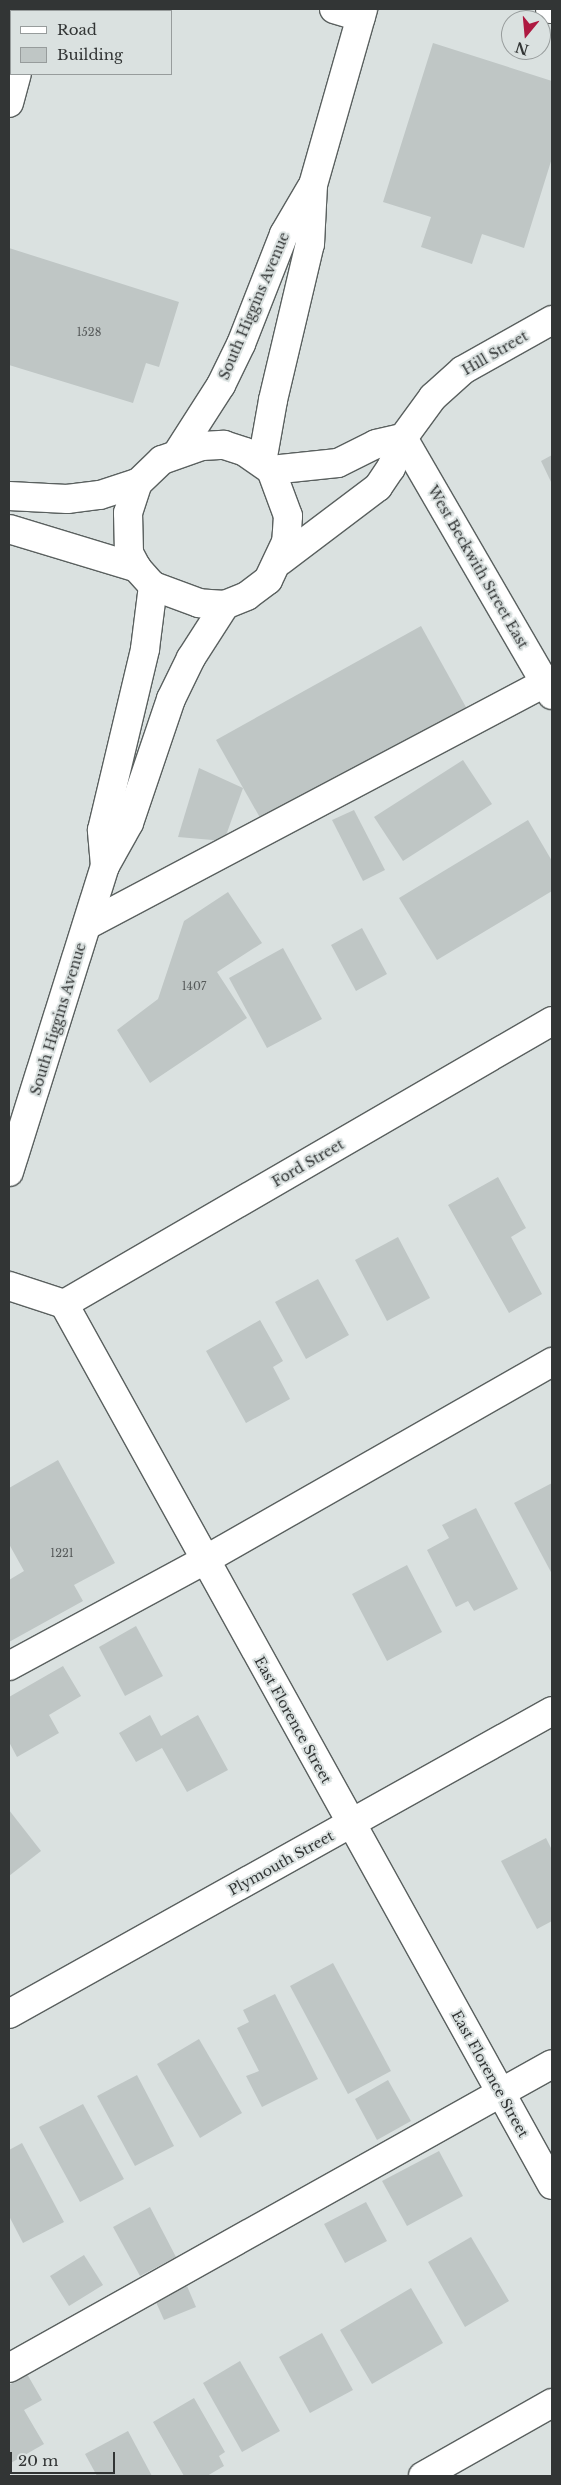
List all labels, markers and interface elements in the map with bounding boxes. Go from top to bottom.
legend [10,10,172,75]
north arrow [501,10,551,60]
text: Road [57,20,97,39]
text: N [513,38,531,59]
text: Building [57,45,123,64]
street label: South Higgins Avenue [215,229,293,383]
house number: 1528 [77,325,101,339]
street label: Hill Street [459,327,531,379]
street label: West Beckwith Street East [424,483,532,651]
street label: South Higgins Avenue [27,940,89,1098]
house number: 1407 [182,979,206,993]
street label: Ford Street [269,1136,347,1190]
house number: 1221 [50,1546,74,1560]
street label: East Florence Street [251,1654,335,1786]
street label: Plymouth Street [225,1827,337,1899]
street label: East Florence Street [448,2008,532,2140]
scale bar [12,2442,118,2474]
text: 20 m [18,2451,58,2470]

